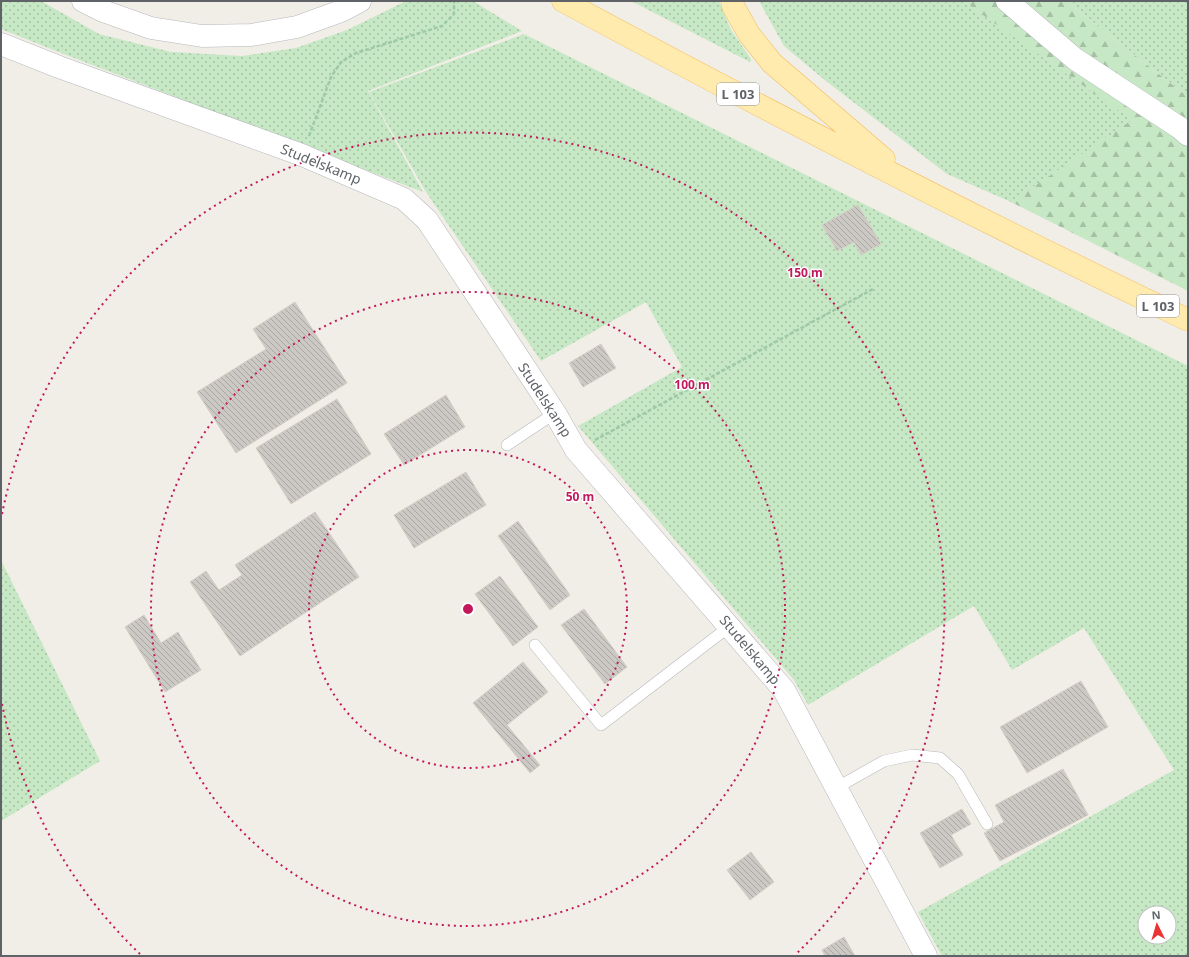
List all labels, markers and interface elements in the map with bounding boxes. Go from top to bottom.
road number: L 103 [717,83,759,105]
street label: Studelskamp [278,139,364,188]
text: 150 m [787,264,823,281]
road number: L 103 [1137,295,1179,317]
street label: Studelskamp [514,359,577,441]
text: 100 m [674,376,710,393]
text: 50 m [566,488,594,505]
centre of rings [461,602,475,616]
street label: Studelskamp [716,611,785,688]
north arrow [1137,905,1177,945]
text: N [1151,907,1161,922]

